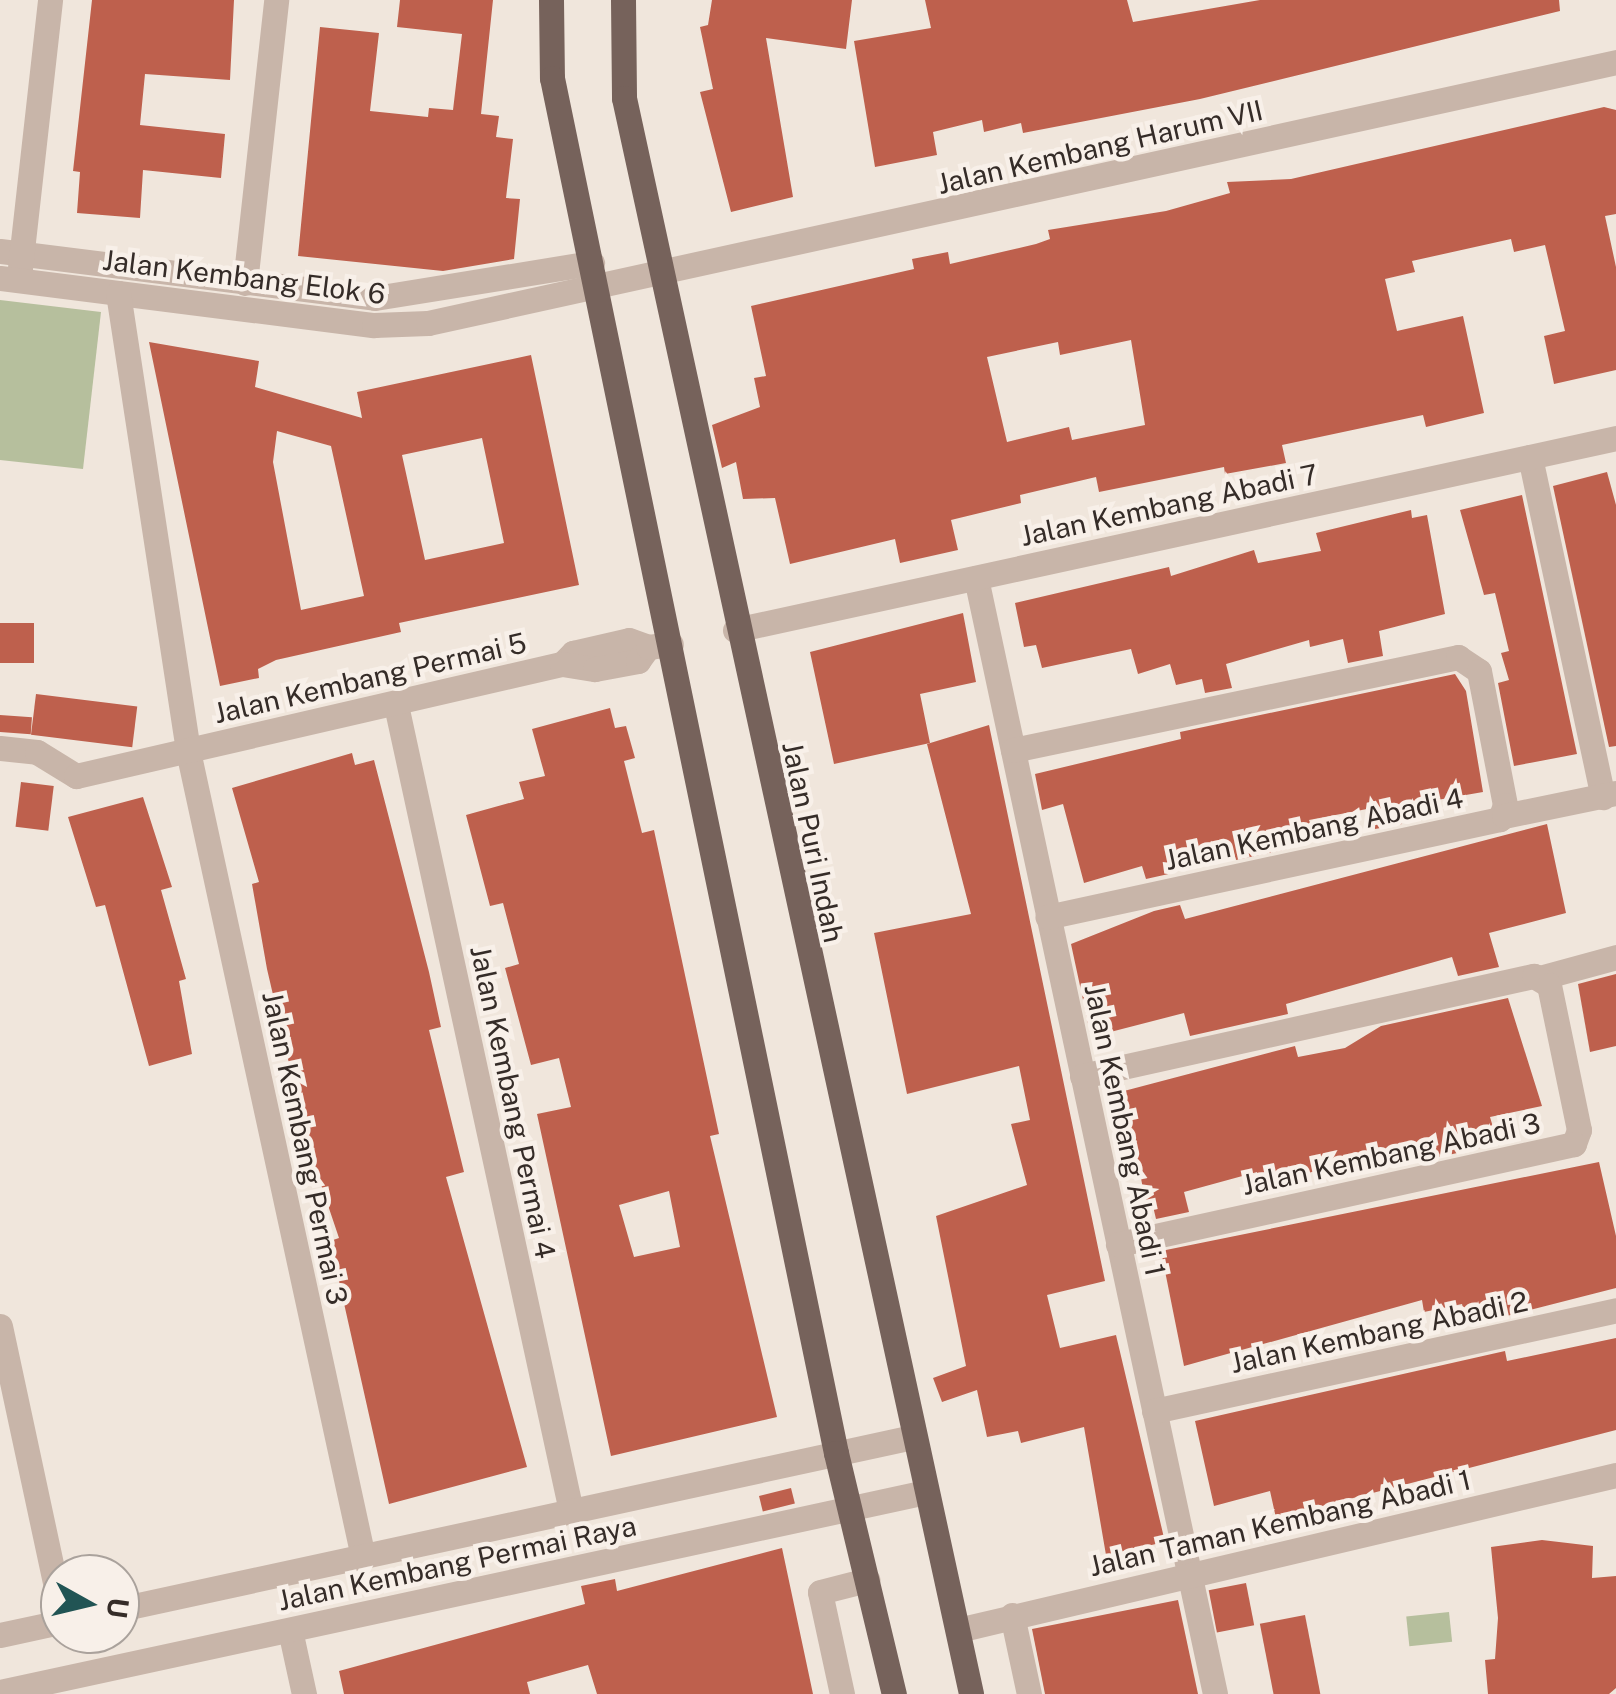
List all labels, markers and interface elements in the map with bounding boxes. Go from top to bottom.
street label: Jalan Kembang Harum VII [934,93,1266,201]
street label: Jalan Kembang Elok 6 [101,243,387,311]
street label: Jalan Kembang Abadi 7 [1017,457,1321,553]
street label: Jalan Kembang Permai 5 [210,626,530,730]
street label: Jalan Puri Indah [775,739,851,945]
street label: Jalan Kembang Abadi 4 [1162,781,1466,877]
street label: Jalan Kembang Permai 4 [463,942,563,1262]
street label: Jalan Kembang Abadi 1 [1078,981,1172,1279]
street label: Jalan Kembang Permai 3 [255,988,355,1308]
street label: Jalan Kembang Abadi 3 [1239,1106,1543,1202]
street label: Jalan Kembang Abadi 2 [1227,1284,1531,1380]
street label: Jalan Taman Kembang Abadi 1 [1086,1463,1474,1583]
street label: Jalan Kembang Permai Raya [275,1509,639,1617]
north arrow [40,1554,140,1654]
text: U [100,1596,136,1620]

